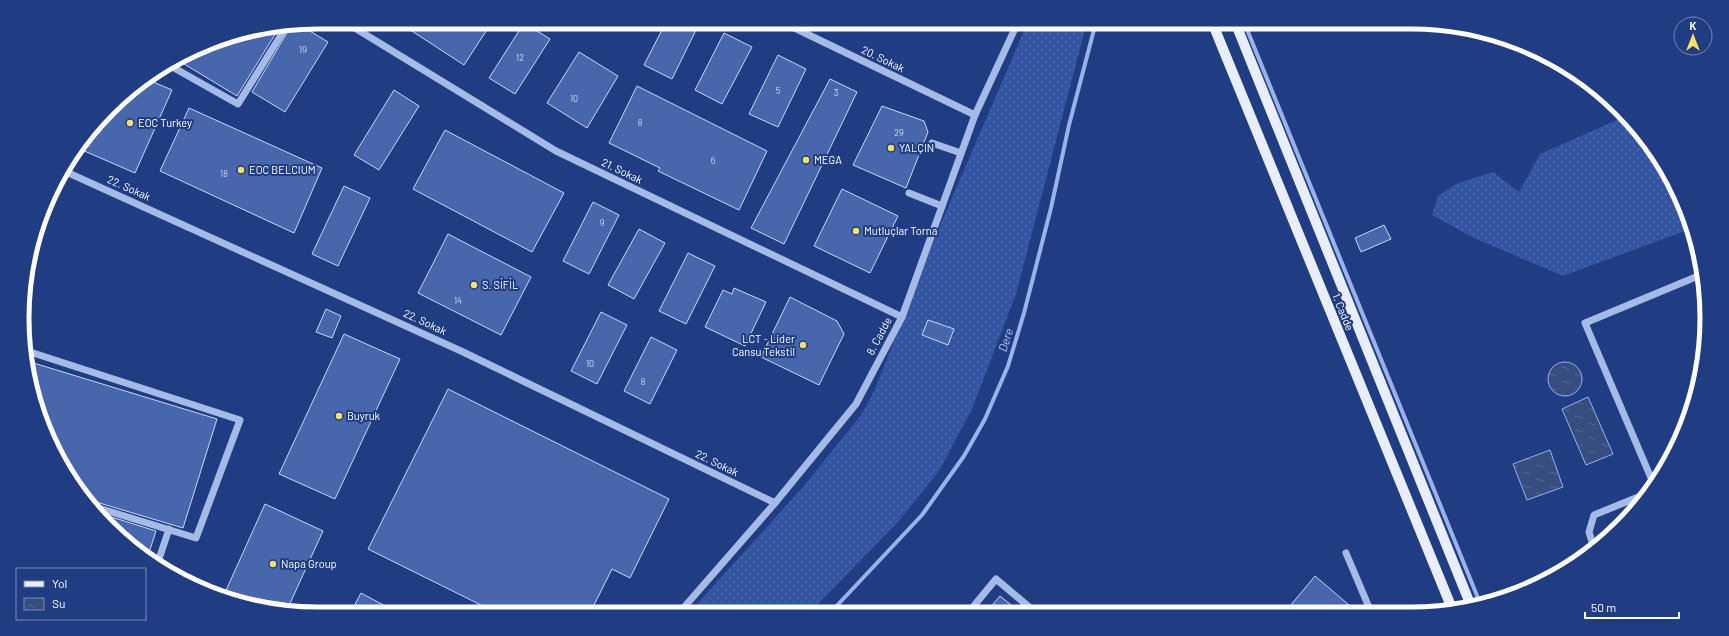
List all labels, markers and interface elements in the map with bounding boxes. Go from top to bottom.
north arrow [1673,16,1713,56]
text: K [1690,19,1697,32]
street label: 20. Sokak [860,43,907,75]
house number: 19 [299,44,307,55]
house number: 12 [516,52,524,63]
house number: 5 [776,85,781,96]
house number: 3 [834,87,839,98]
house number: 10 [570,93,578,104]
place label: EOC Turkey [138,116,192,129]
house number: 8 [638,117,643,128]
marker: EOC Turkey [125,118,135,128]
house number: 29 [894,127,904,138]
place label: YALÇIN [899,141,934,154]
marker: YALÇIN [886,143,896,153]
place label: MEGA [814,153,842,166]
street label: 21. Sokak [600,155,645,186]
house number: 6 [711,155,716,166]
marker: MEGA [801,155,811,165]
place label: EOC BELCIUM [249,163,316,176]
marker: EOC BELCIUM [236,165,246,175]
house number: 18 [220,168,228,179]
street label: 22. Sokak [106,172,153,203]
house number: 9 [600,217,605,228]
place label: Mutluçlar Torna [864,224,937,237]
marker: Mutluçlar Torna [851,226,861,236]
place label: S. SİFİL [482,277,518,291]
marker: S. SİFİL [469,280,479,290]
street label: 1. Cadde [1330,291,1357,333]
house number: 14 [454,295,462,306]
street label: 22. Sokak [402,306,449,337]
street label: 8. Cadde [863,314,894,357]
water label: Dere [995,326,1015,353]
place label: LCT - Lider Cansu Tekstil [732,332,795,358]
marker: LCT - Lider Cansu Tekstil [798,340,808,350]
house number: 10 [586,358,594,369]
house number: 8 [641,376,646,387]
place label: Buyruk [347,409,381,422]
marker: Buyruk [334,411,344,421]
street label: 22. Sokak [694,447,741,479]
place label: Napa Group [281,557,337,570]
marker: Napa Group [268,559,278,569]
legend [16,568,146,620]
text: Yol [52,576,67,590]
scale bar [1585,594,1679,620]
text: Su [52,596,65,610]
text: 50 m [1591,600,1616,614]

